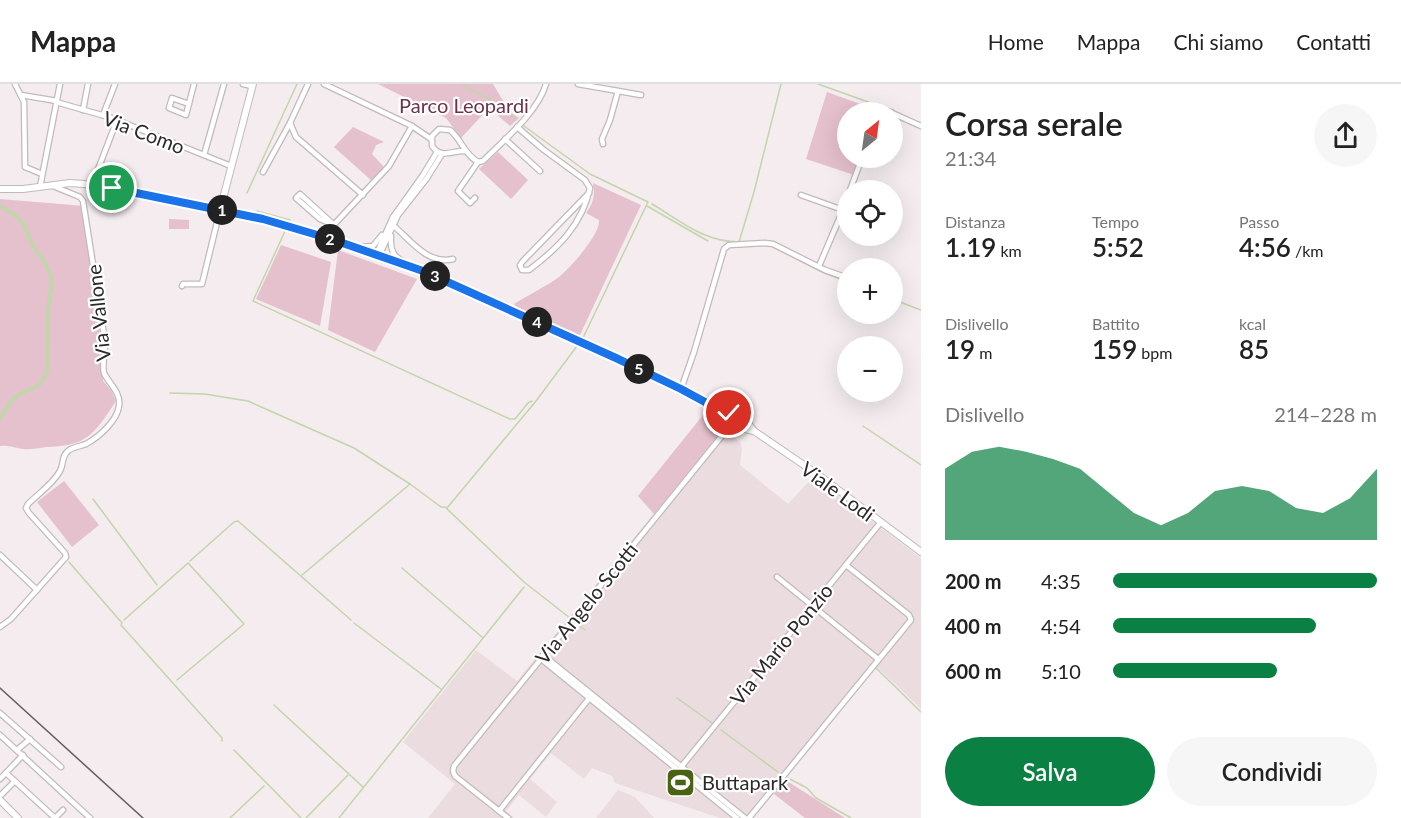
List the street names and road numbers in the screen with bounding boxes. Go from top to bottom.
street label: Via Como [100,105,188,159]
street label: Via Vallone [81,263,115,363]
street label: Viale Lodi [796,456,880,526]
street label: Via Angelo Scotti [530,537,642,669]
street label: Via Mario Ponzio [725,578,837,710]

